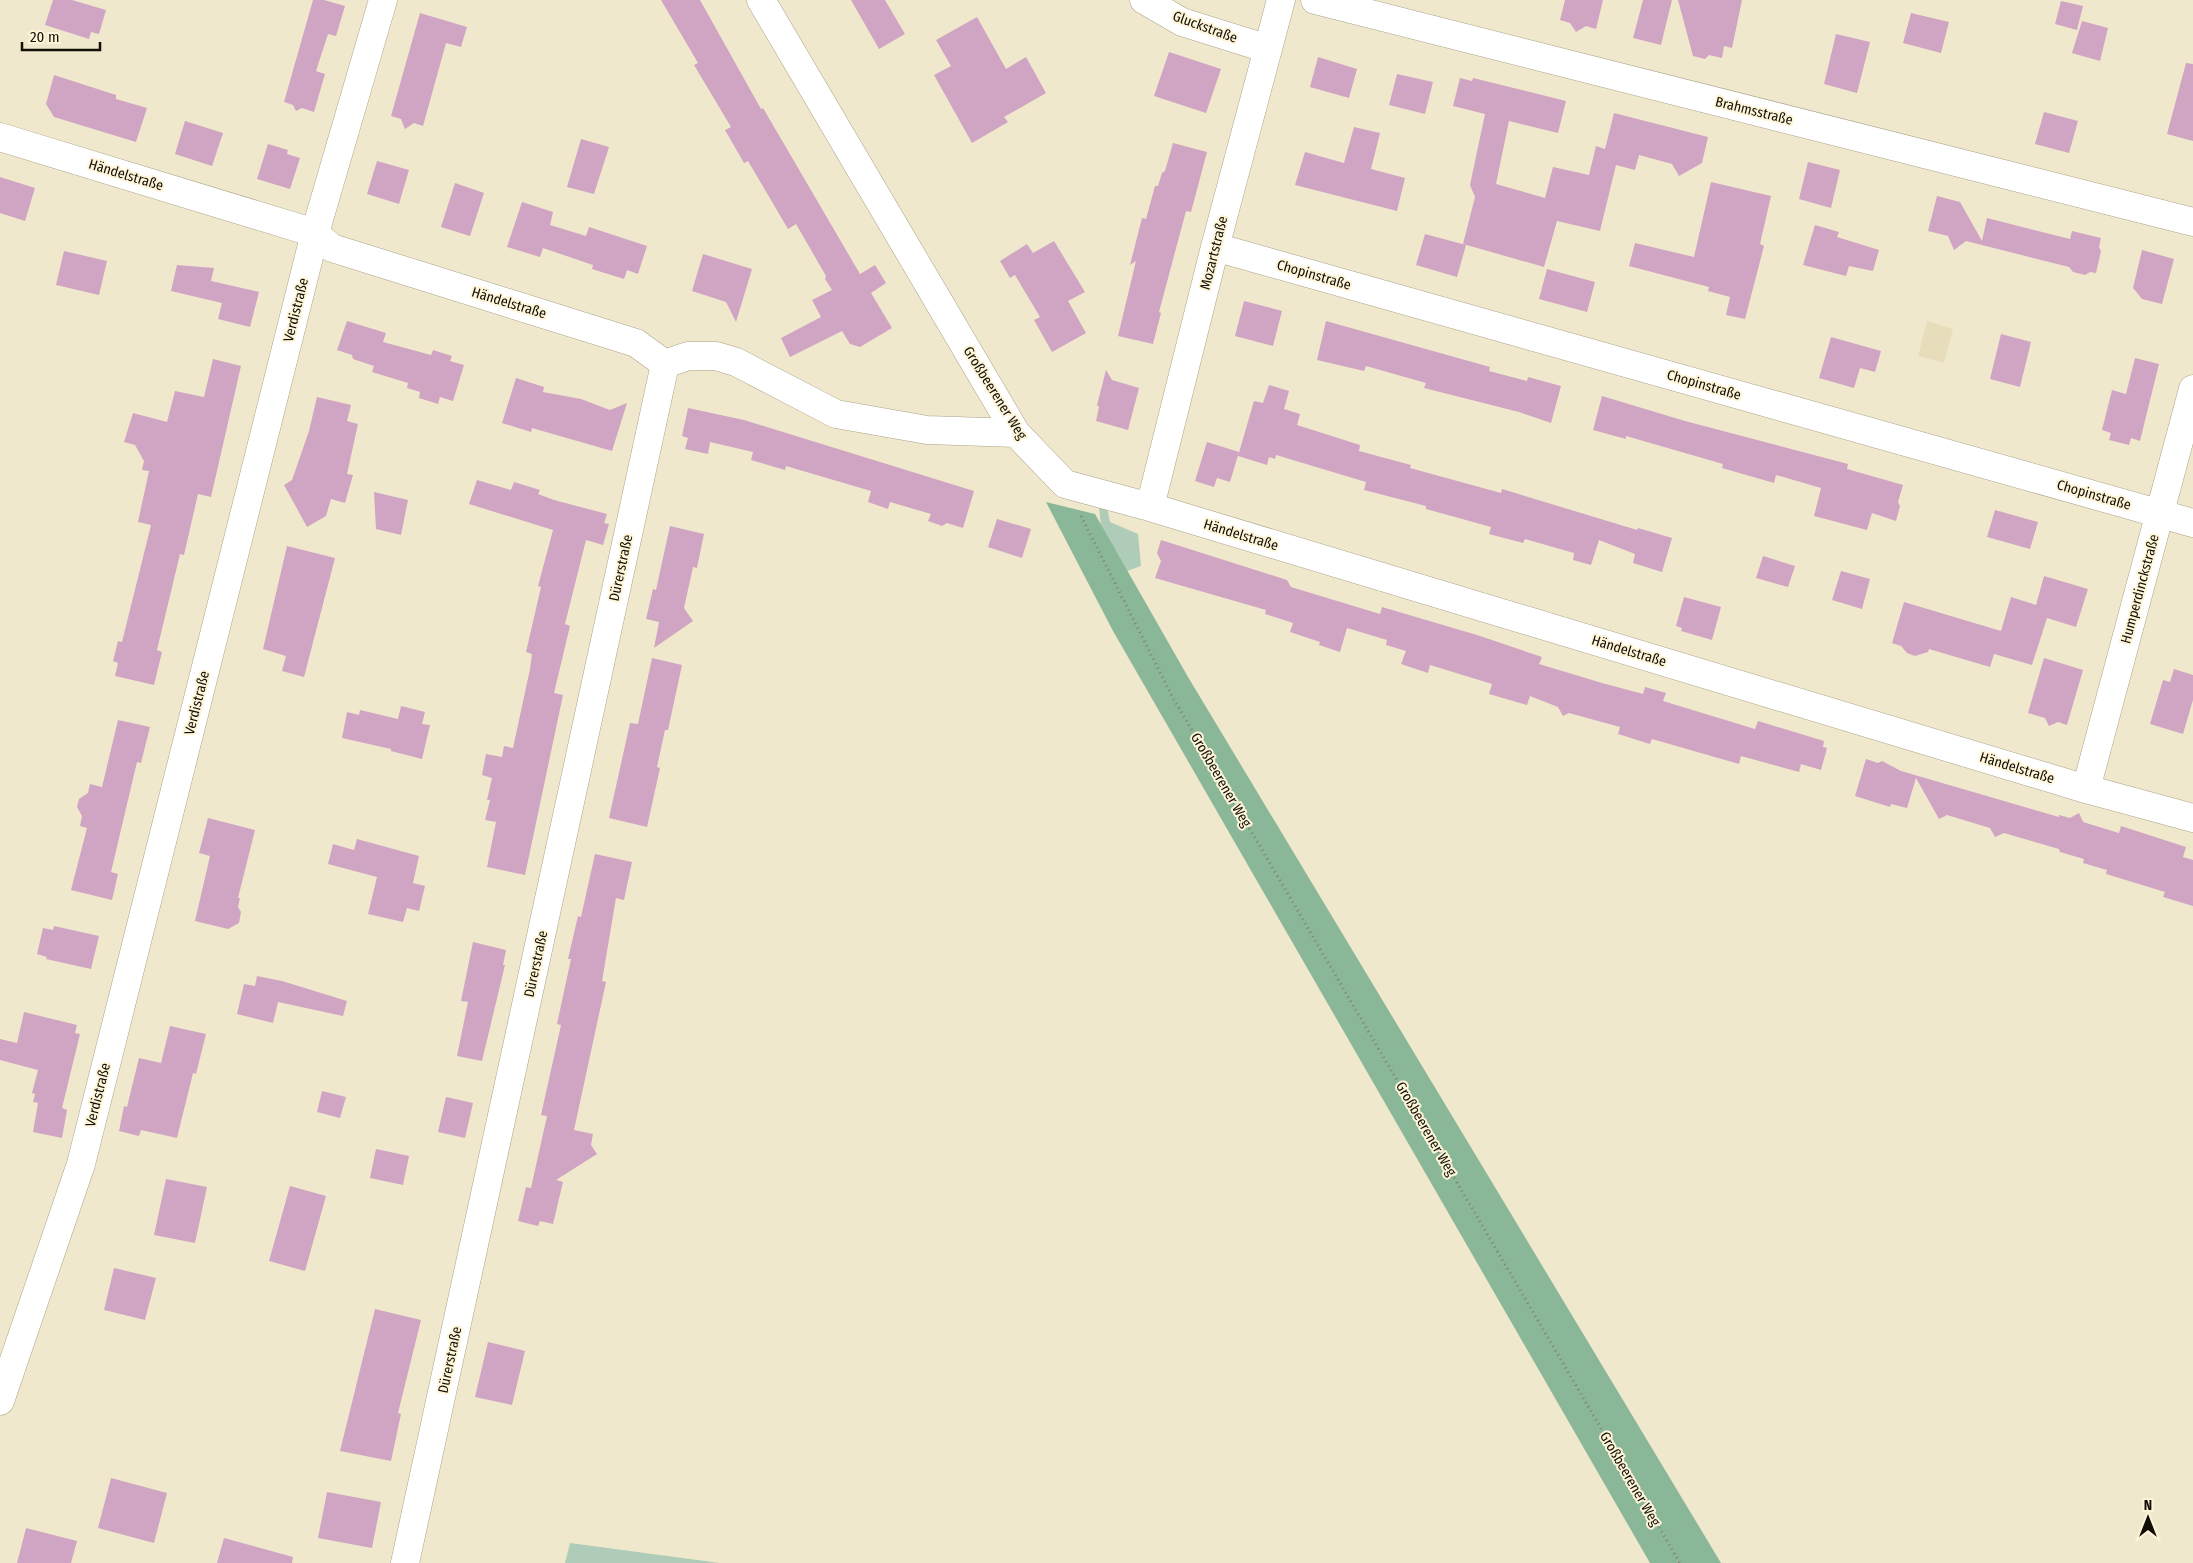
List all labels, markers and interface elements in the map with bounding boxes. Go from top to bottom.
street label: Gluckstraße [1170,7,1240,47]
scale bar [22,20,100,52]
text: 20 m [30,28,60,46]
street label: Brahmsstraße [1714,93,1795,129]
street label: Händelstraße [87,156,165,194]
street label: Mozartstraße [1197,214,1231,292]
street label: Chopinstraße [1275,256,1353,294]
street label: Verdistraße [280,276,312,344]
street label: Händelstraße [470,284,548,322]
street label: Großbeerener Weg [960,343,1031,443]
street label: Chopinstraße [1665,366,1743,404]
street label: Chopinstraße [2055,476,2133,514]
street label: Händelstraße [1202,516,1280,554]
street label: Humperdinckstraße [2117,532,2163,646]
street label: Dürerstraße [606,533,636,603]
street label: Händelstraße [1590,632,1668,670]
street label: Verdistraße [181,669,213,737]
street label: Großbeerener Weg [1187,730,1255,831]
street label: Händelstraße [1978,749,2056,787]
street label: Dürerstraße [521,929,551,999]
street label: Verdistraße [82,1061,114,1129]
street label: Großbeerener Weg [1392,1079,1460,1180]
street label: Dürerstraße [435,1325,465,1395]
street label: Großbeerener Weg [1596,1429,1664,1530]
north arrow [2123,1493,2173,1543]
text: N [2144,1497,2152,1514]

